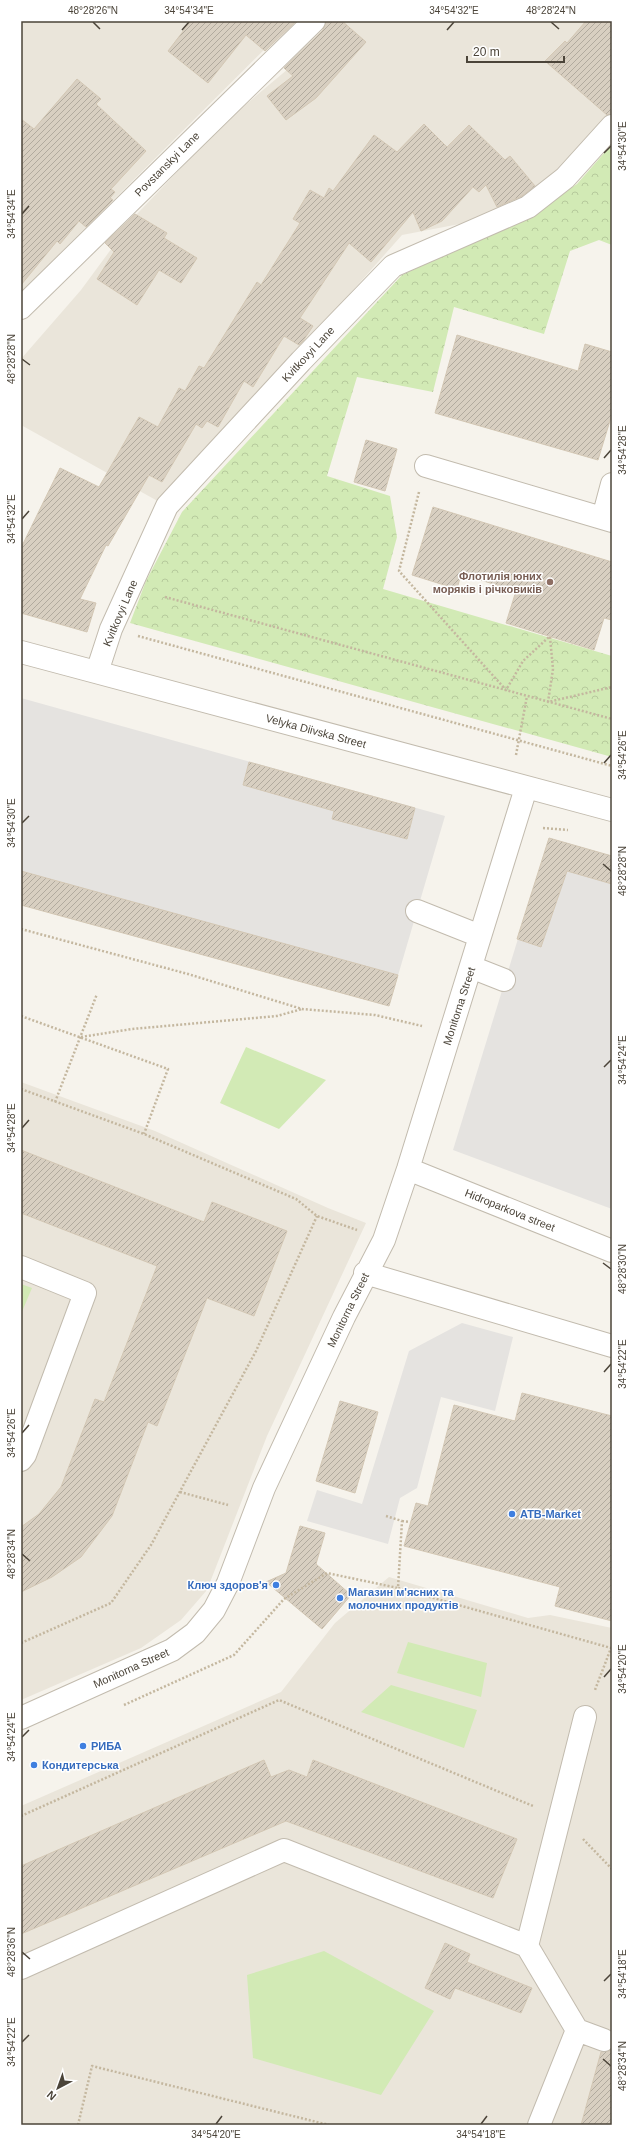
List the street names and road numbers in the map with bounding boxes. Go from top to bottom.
street label: Povstanskyi Lane [132,129,202,199]
street label: Kvitkovyi Lane [279,324,337,384]
street label: Kvitkovyi Lane [101,578,139,648]
street label: Velyka Diivska Street [265,712,367,750]
street label: Monitorna Street [441,965,477,1047]
street label: Hidroparkova street [463,1186,557,1234]
street label: Monitorna Street [325,1271,371,1349]
street label: Monitorna Street [91,1646,171,1690]

